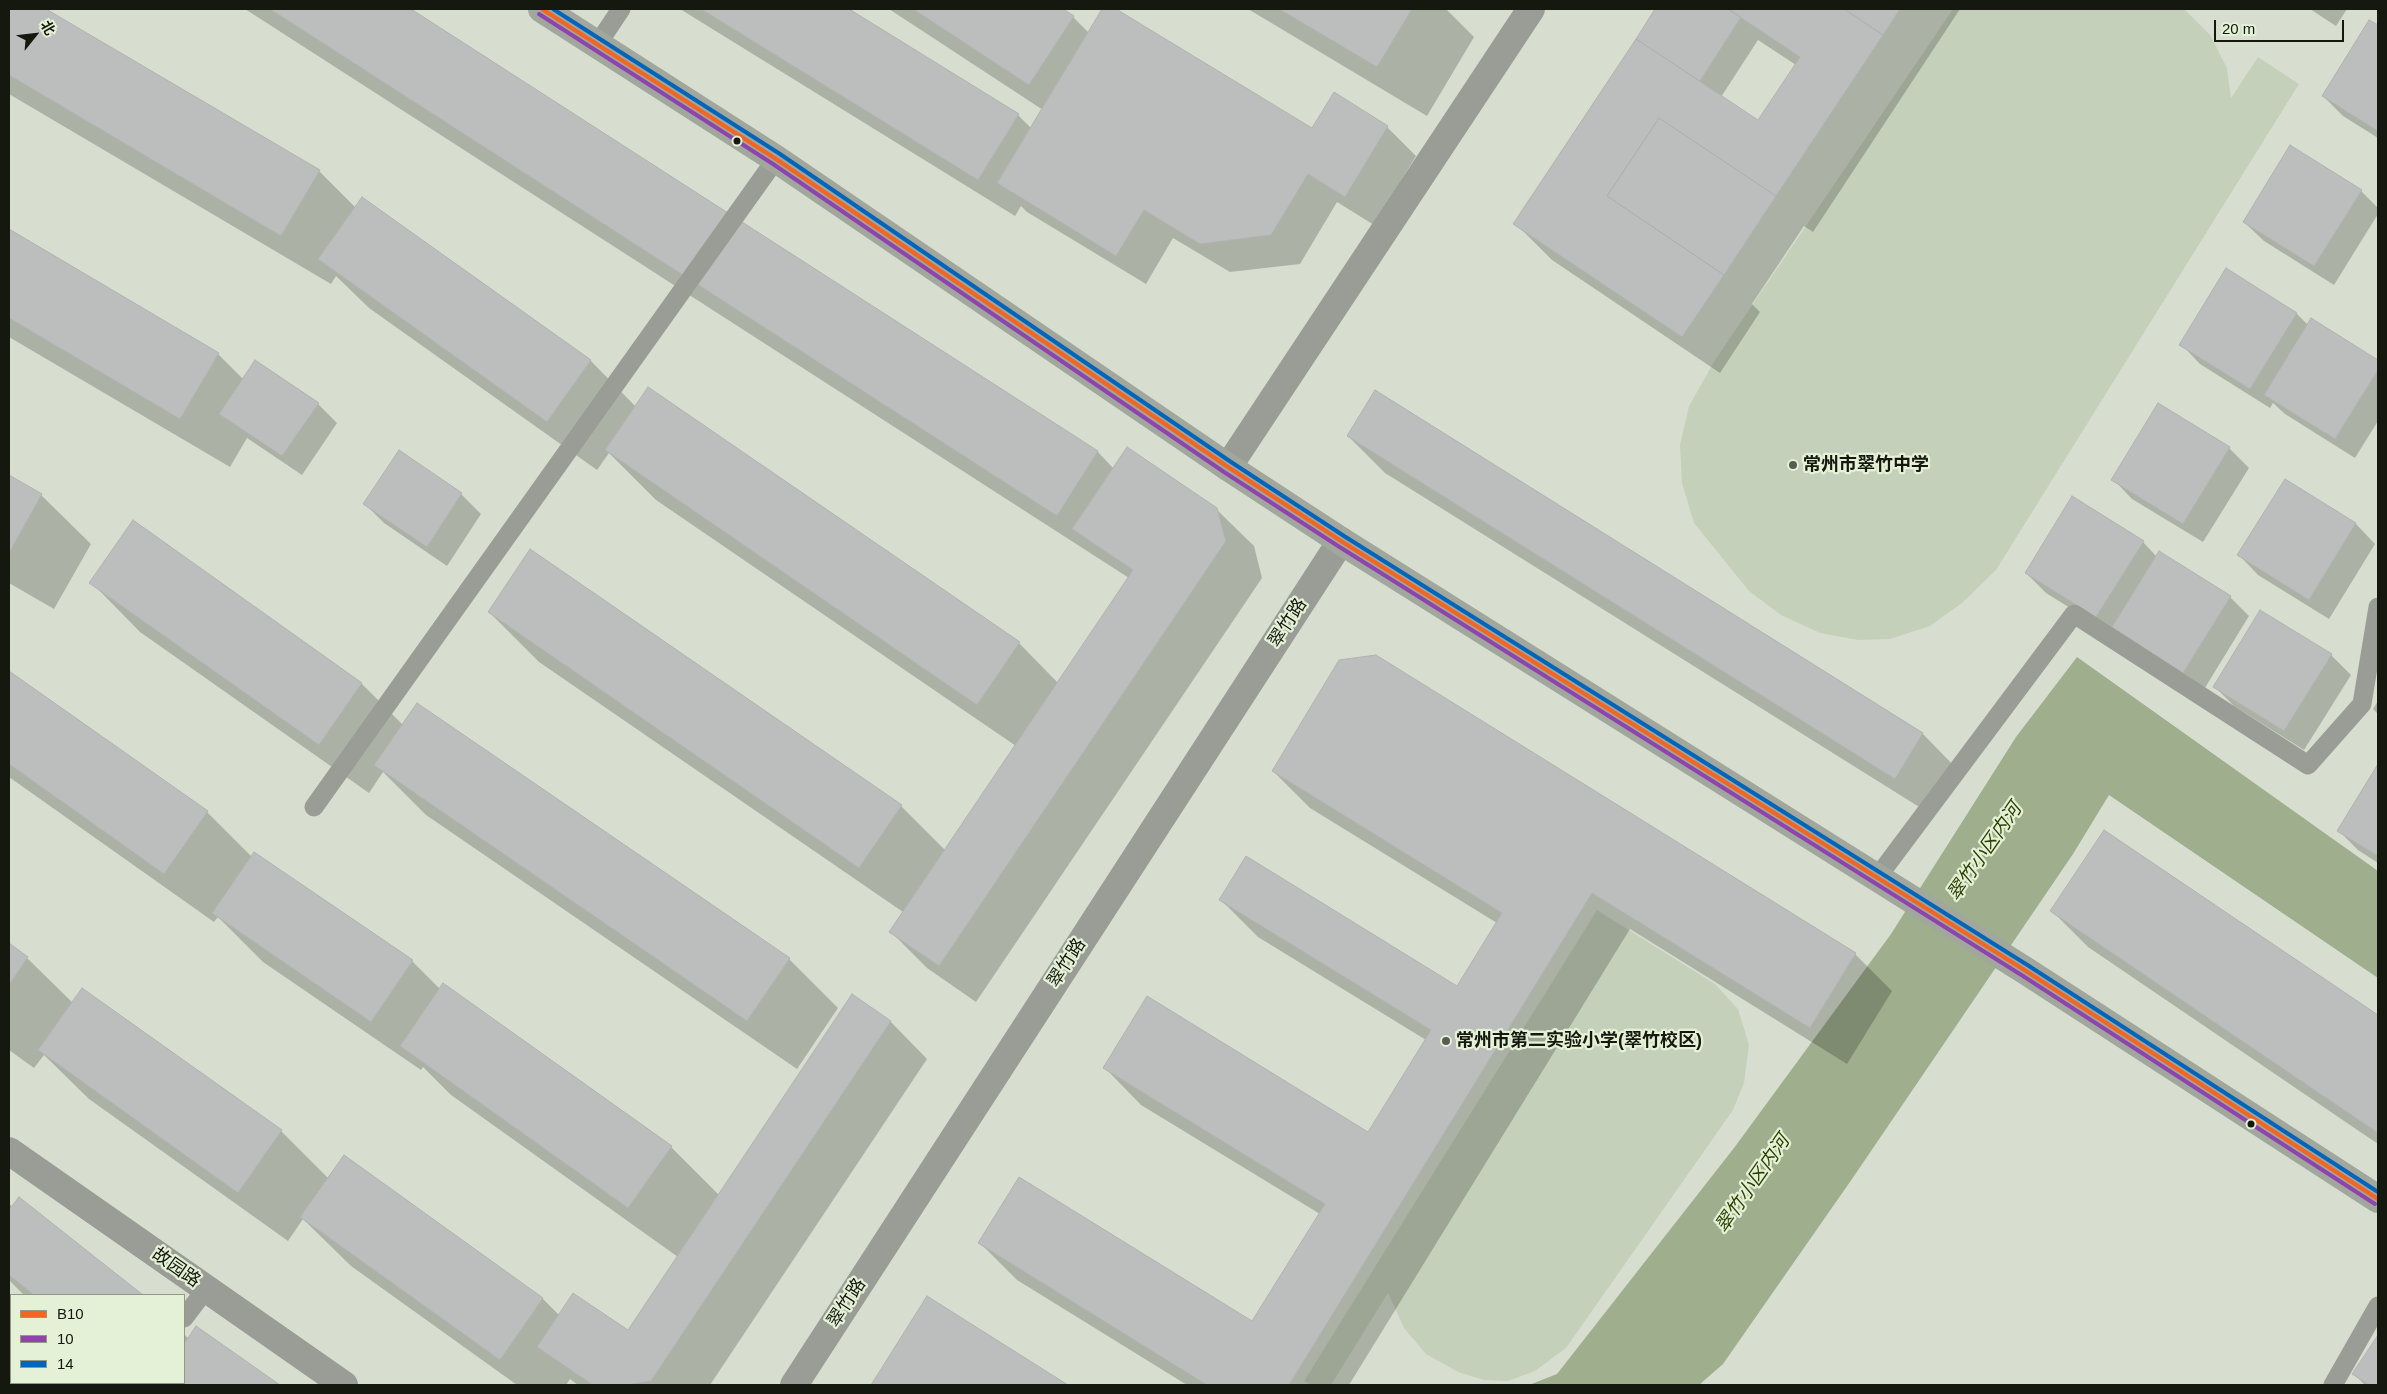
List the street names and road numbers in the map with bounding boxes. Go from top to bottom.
street label: 翠竹路 [1264,594,1312,652]
street label: 翠竹路 [1043,934,1091,992]
street label: 故园路 [148,1244,204,1292]
street label: 翠竹路 [823,1274,871,1332]

